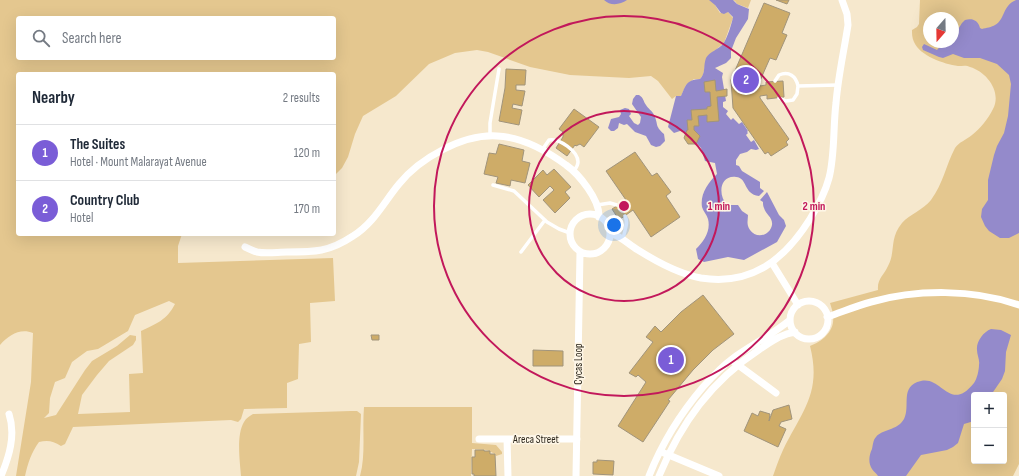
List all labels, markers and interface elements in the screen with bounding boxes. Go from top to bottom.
north arrow [923,12,959,48]
search box [16,16,336,60]
icon: search [30,27,52,49]
text: Search here [62,29,122,48]
pin: 2 [733,65,759,95]
text: Nearby [32,88,75,108]
text: 2 results [283,90,320,106]
text: The Suites [70,135,125,154]
text: 1 [42,145,48,161]
text: 120 m [294,145,320,161]
text: Hotel · Mount Malarayat Avenue [70,154,207,170]
text: Country Club [70,191,140,210]
centre of rings [617,199,631,213]
text: 1 min [708,199,730,214]
text: 2 min [803,199,825,214]
text: 2 [42,201,48,217]
text: 170 m [294,201,320,217]
text: Hotel [70,210,94,226]
your location [604,215,624,235]
street label: Cycas Loop [572,343,585,385]
pin: 1 [658,345,684,375]
map controls [971,392,1007,464]
button: + [971,392,1007,428]
button: − [971,428,1007,464]
street label: Areca Street [512,433,560,446]

